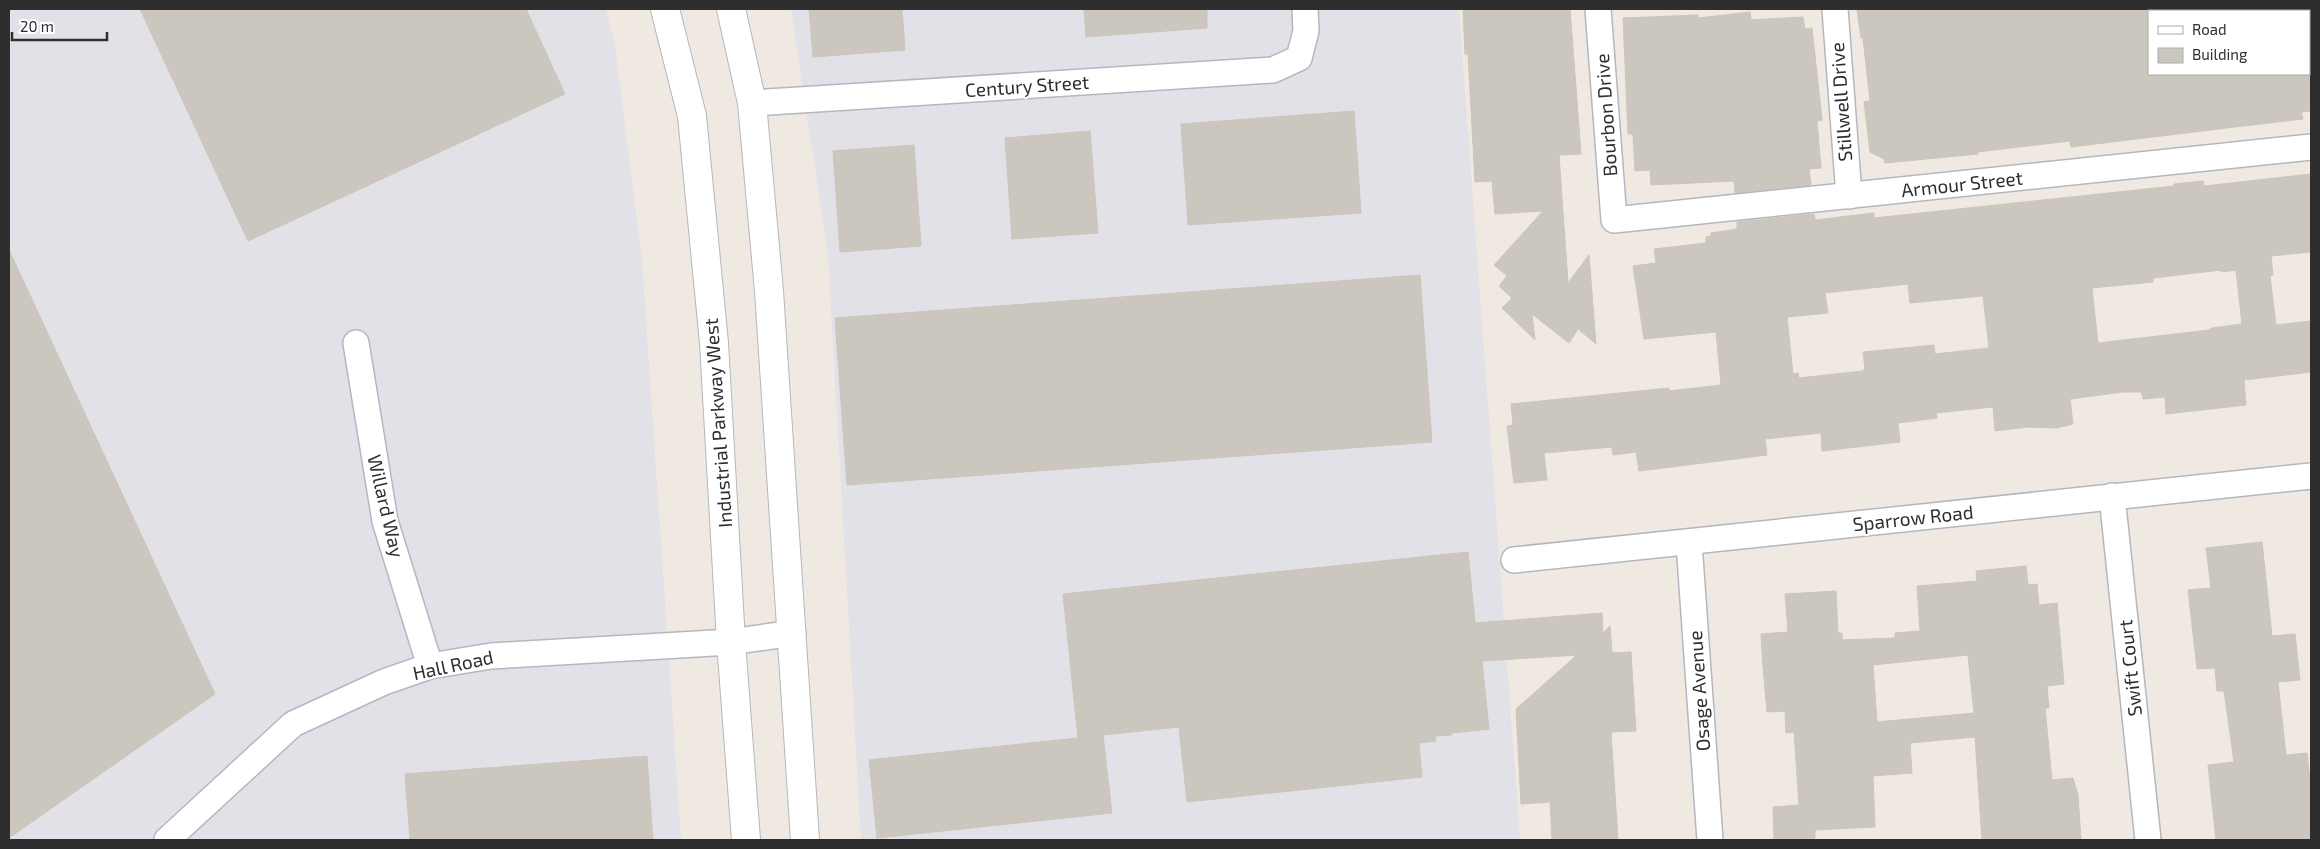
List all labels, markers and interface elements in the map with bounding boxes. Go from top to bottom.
scale bar [12,10,108,42]
legend [2148,10,2310,75]
text: 20 m [20,17,54,35]
text: Road [2192,20,2227,38]
street label: Stillwell Drive [1825,42,1856,162]
text: Building [2192,45,2248,63]
street label: Bourbon Drive [1590,53,1621,177]
street label: Century Street [964,70,1090,101]
street label: Armour Street [1900,166,2024,201]
street label: Industrial Parkway West [699,317,736,529]
street label: Willard Way [363,452,410,560]
street label: Sparrow Road [1852,500,1974,535]
street label: Swift Court [2113,619,2146,717]
street label: Osage Avenue [1683,630,1714,752]
street label: Hall Road [410,645,495,684]

